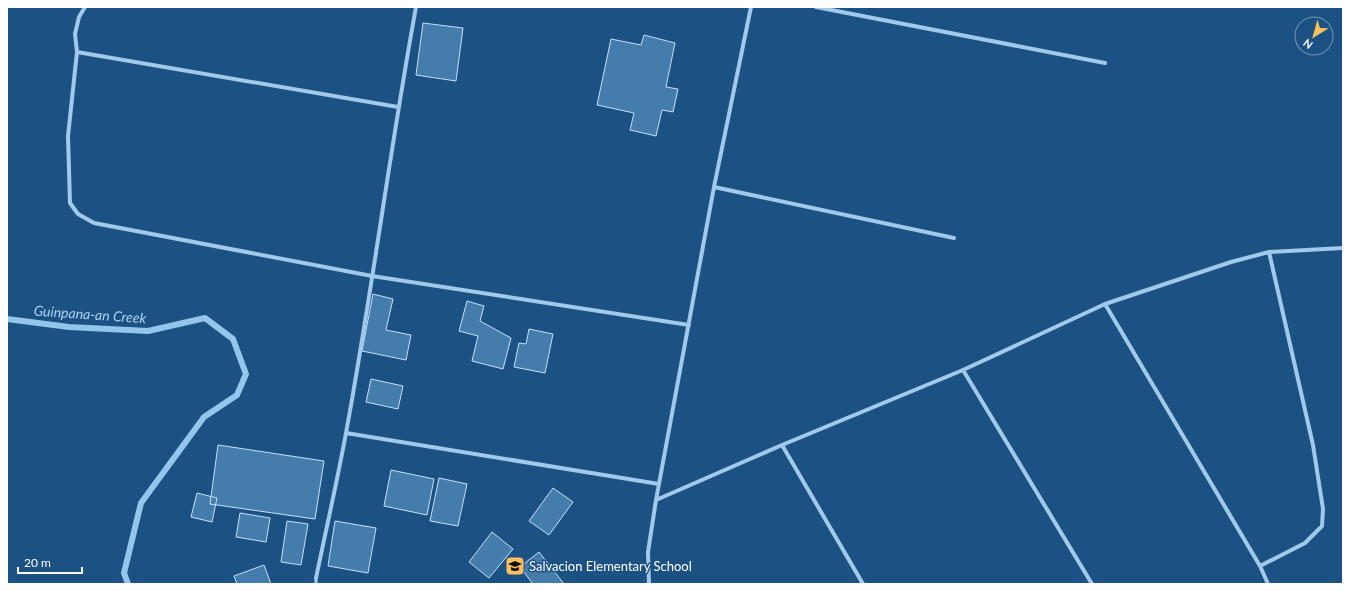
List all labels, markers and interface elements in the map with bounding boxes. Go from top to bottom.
north arrow [1294,16,1334,56]
text: N [1300,37,1315,52]
water label: Guinpana-an Creek [33,302,147,326]
scale bar [18,549,82,575]
text: 20 m [24,555,51,570]
school or university icon: Salvacion Elementary School [504,555,526,577]
place label: Salvacion Elementary School [529,558,692,574]

